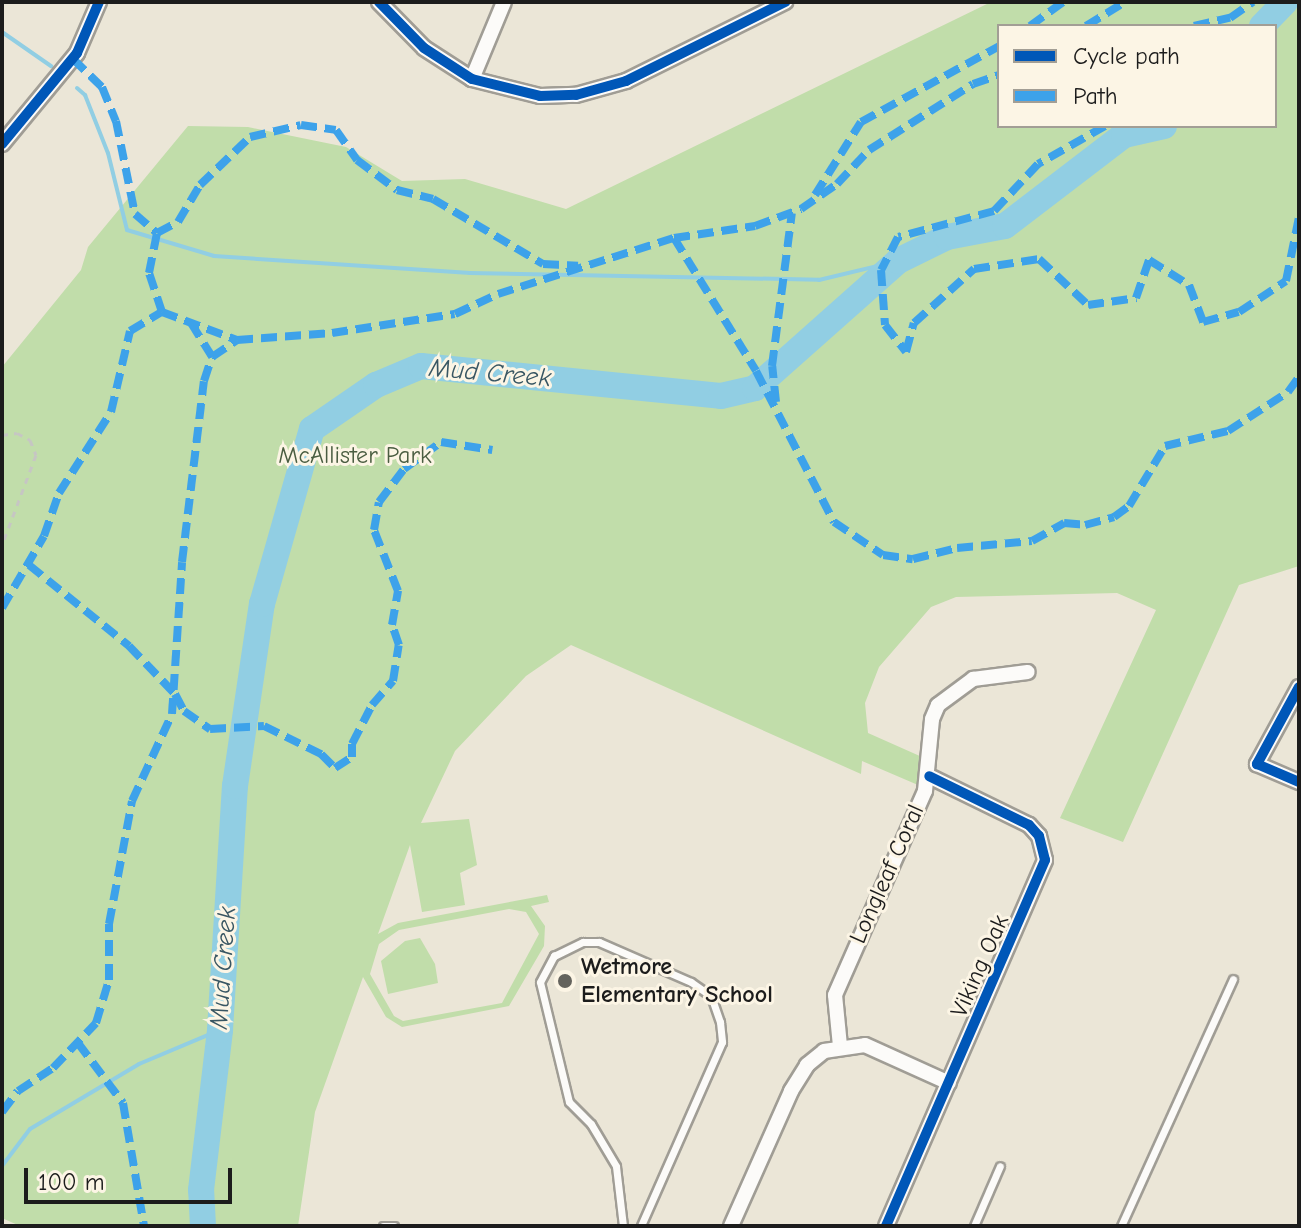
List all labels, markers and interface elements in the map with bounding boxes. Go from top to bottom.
legend [997,24,1277,128]
text: Cycle path [1073,42,1180,70]
text: Path [1073,82,1118,110]
water label: Mud Creek [428,353,552,395]
park label: McAllister Park [278,442,432,470]
street label: Longleaf Coral [844,800,930,948]
water label: Mud Creek [204,906,244,1030]
street label: Viking Oak [945,910,1015,1022]
place label: Wetmore Elementary School [581,953,773,1009]
marker: Wetmore Elementary School [556,972,574,990]
scale bar [28,1152,236,1202]
text: 100 m [38,1168,105,1196]

